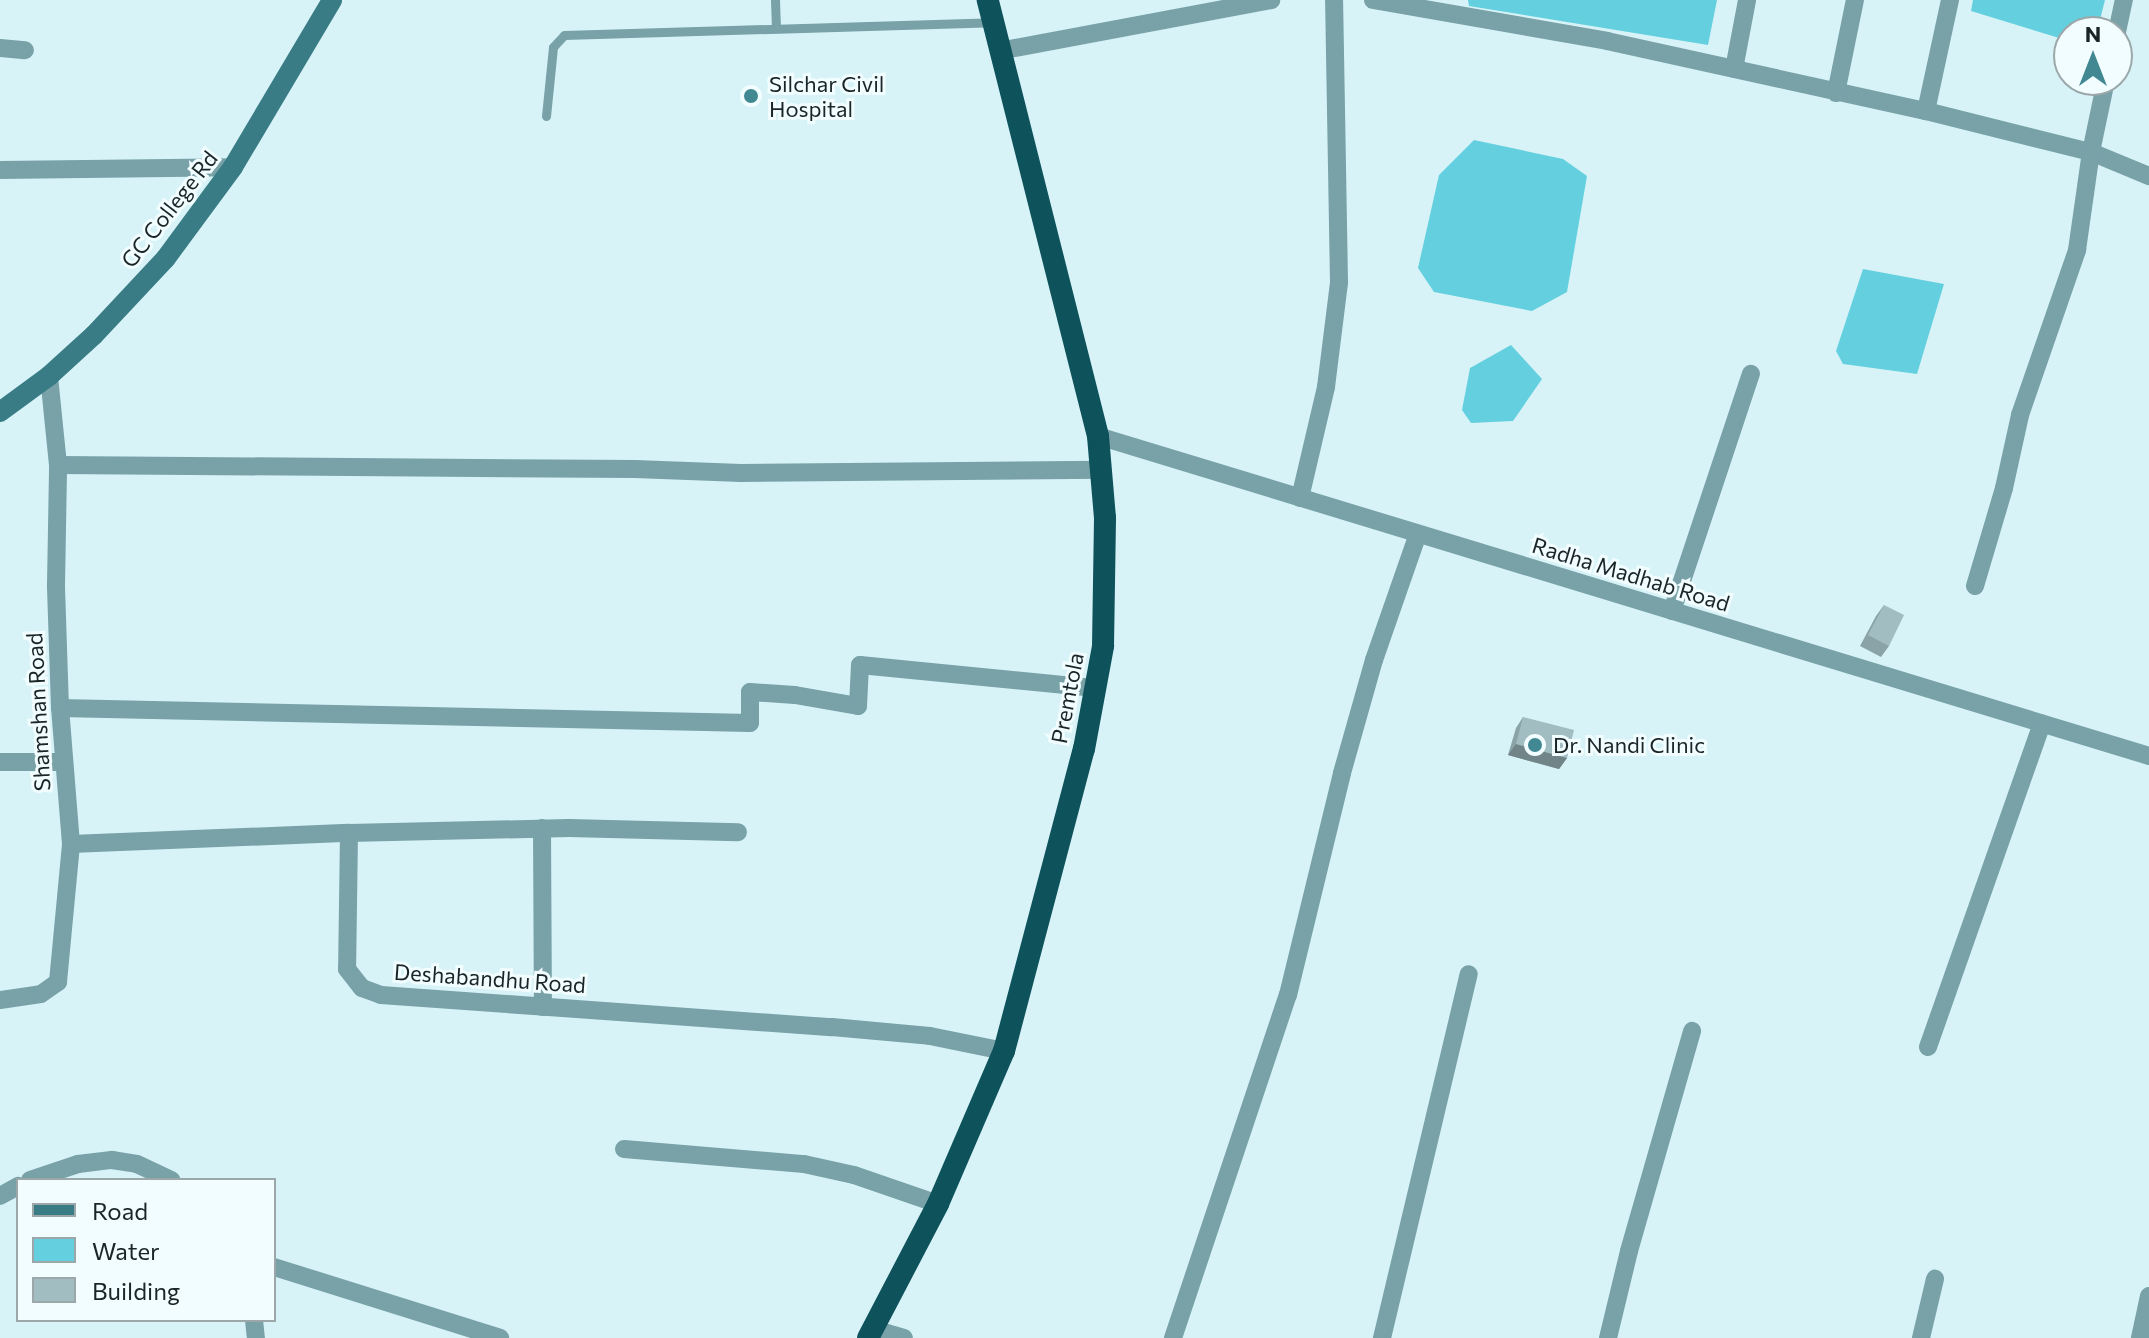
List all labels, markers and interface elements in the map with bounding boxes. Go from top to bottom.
north arrow [2053,16,2133,96]
text: N [2085,20,2101,47]
place label: Silchar Civil Hospital [769,70,884,122]
marker: Silchar Civil Hospital [740,85,762,107]
street label: GC College Rd [115,145,223,273]
street label: Radha Madhab Road [1529,531,1733,617]
street label: Shamshan Road [21,632,55,792]
street label: Premtola [1045,650,1089,746]
place label: Dr. Nandi Clinic [1553,732,1705,758]
marker: Dr. Nandi Clinic [1524,734,1546,756]
street label: Deshabandhu Road [393,958,587,998]
legend [16,1178,276,1322]
text: Road [92,1196,148,1225]
text: Water [92,1236,160,1265]
text: Building [92,1276,180,1305]

